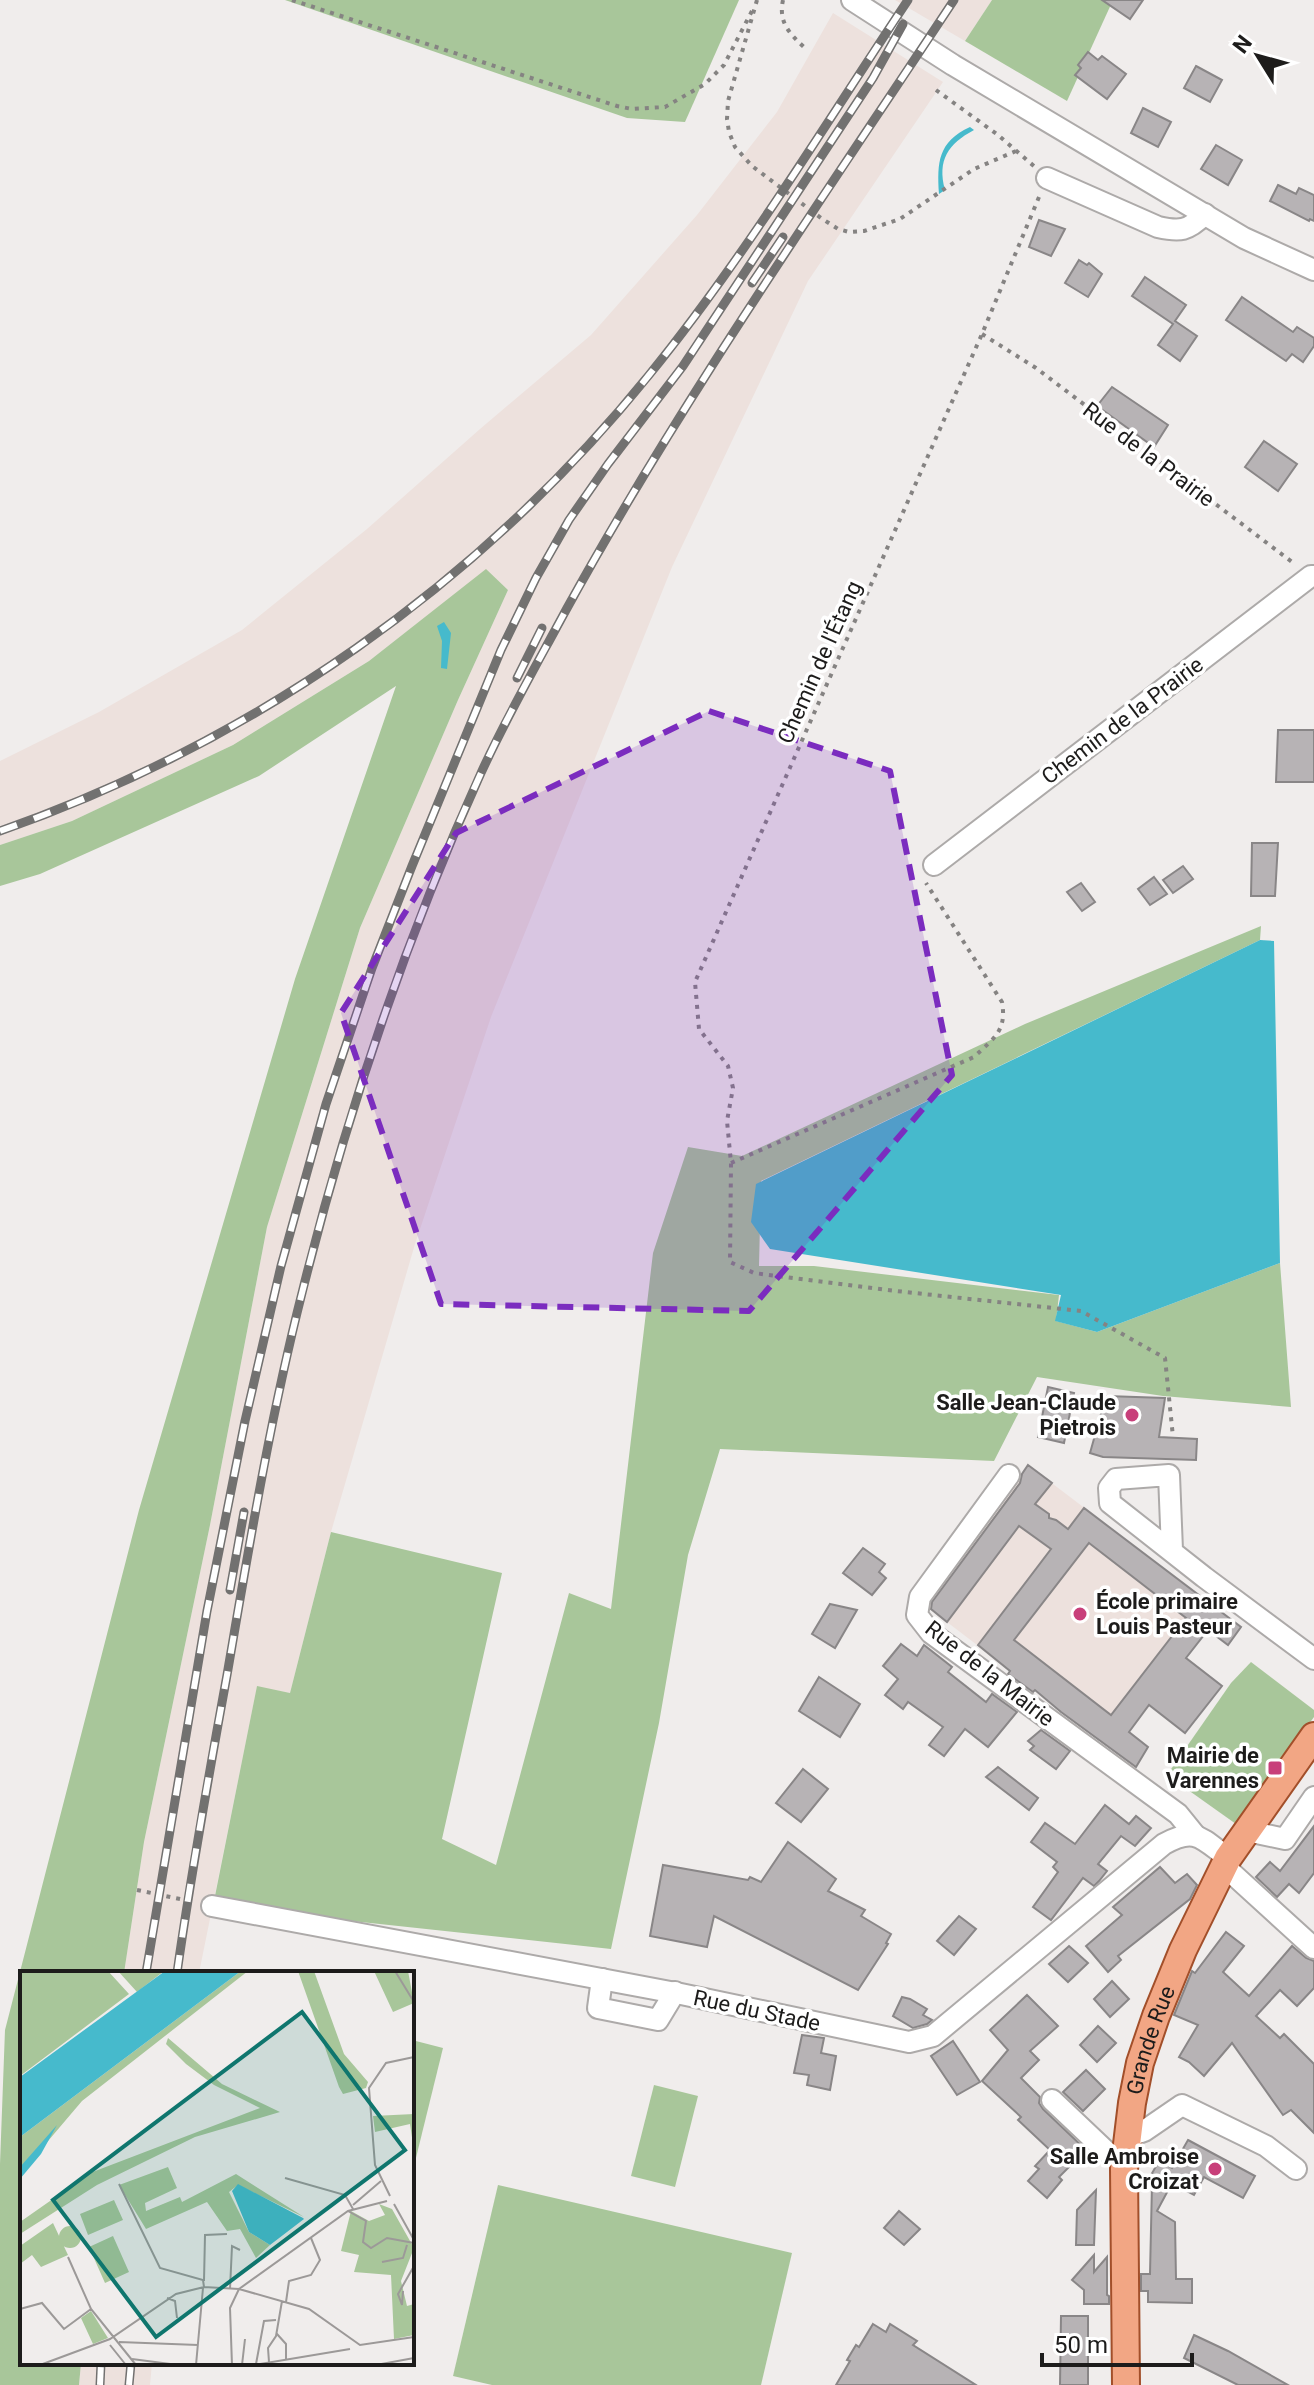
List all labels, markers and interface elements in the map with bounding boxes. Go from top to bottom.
north arrow [1218,16,1298,96]
text: N [1228,31,1257,58]
street label: Rue de la Prairie [1078,397,1219,512]
street label: Chemin de l'Étang [772,577,867,747]
street label: Chemin de la Prairie [1037,652,1208,789]
place label: Salle Jean-Claude Pietrois [936,1390,1116,1440]
marker: Salle Jean-Claude Pietrois [1123,1406,1141,1424]
place label: École primaire Louis Pasteur [1096,1589,1238,1639]
marker: École primaire Louis Pasteur [1071,1605,1089,1623]
street label: Rue de la Mairie [920,1615,1059,1731]
place label: Mairie de Varennes [1166,1743,1259,1793]
marker: Mairie de Varennes [1266,1759,1284,1777]
inset map [20,1971,414,2365]
street label: Grande Rue [1122,1982,1180,2097]
street label: Rue du Stade [691,1985,823,2036]
place label: Salle Ambroise Croizat [1050,2144,1200,2194]
marker: Salle Ambroise Croizat [1206,2160,1224,2178]
scale bar [1042,2317,1192,2367]
text: 50 m [1054,2331,1108,2359]

